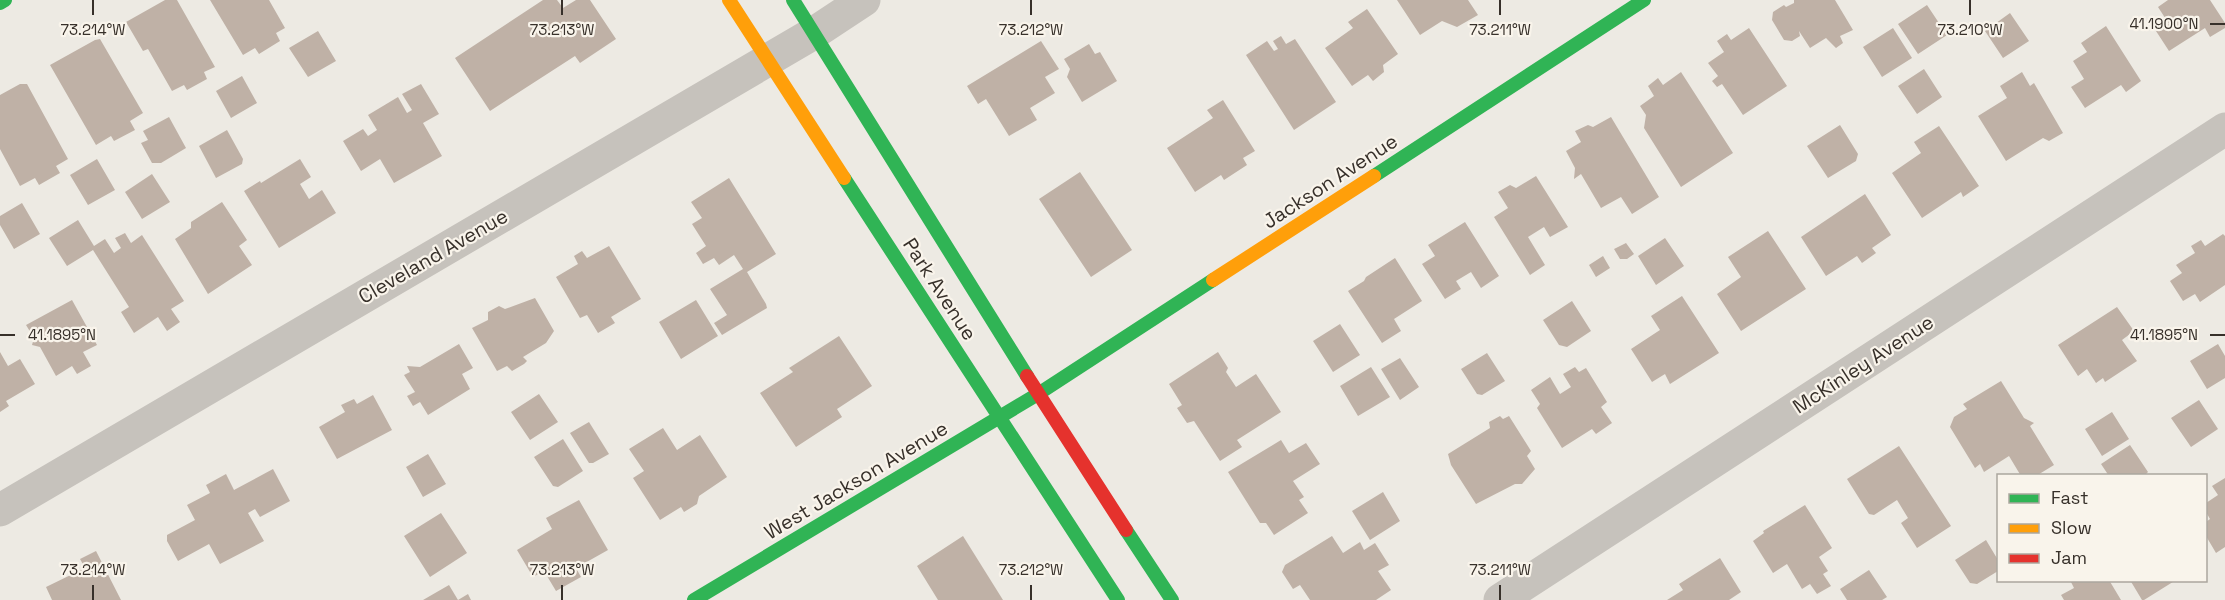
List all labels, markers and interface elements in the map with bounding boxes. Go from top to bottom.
text: 41.1900°N [2130,14,2198,33]
text: 73.214°W [61,20,125,39]
text: 73.213°W [530,20,594,39]
text: 73.212°W [999,20,1063,39]
text: 73.211°W [1469,20,1531,39]
text: 73.210°W [1937,20,2003,39]
street label: Jackson Avenue [1258,128,1402,234]
street label: Cleveland Avenue [354,203,512,309]
street label: Park Avenue [897,233,983,345]
street label: McKinley Avenue [1788,309,1938,419]
text: 41.1895°N [28,325,96,344]
text: 41.1895°N [2130,325,2198,344]
street label: West Jackson Avenue [760,415,952,545]
legend [1997,474,2207,582]
text: Fast [2051,486,2088,509]
text: Slow [2051,516,2092,539]
text: Jam [2051,546,2087,569]
text: 73.214°W [61,560,125,579]
text: 73.213°W [530,560,594,579]
text: 73.212°W [999,560,1063,579]
text: 73.211°W [1469,560,1531,579]

